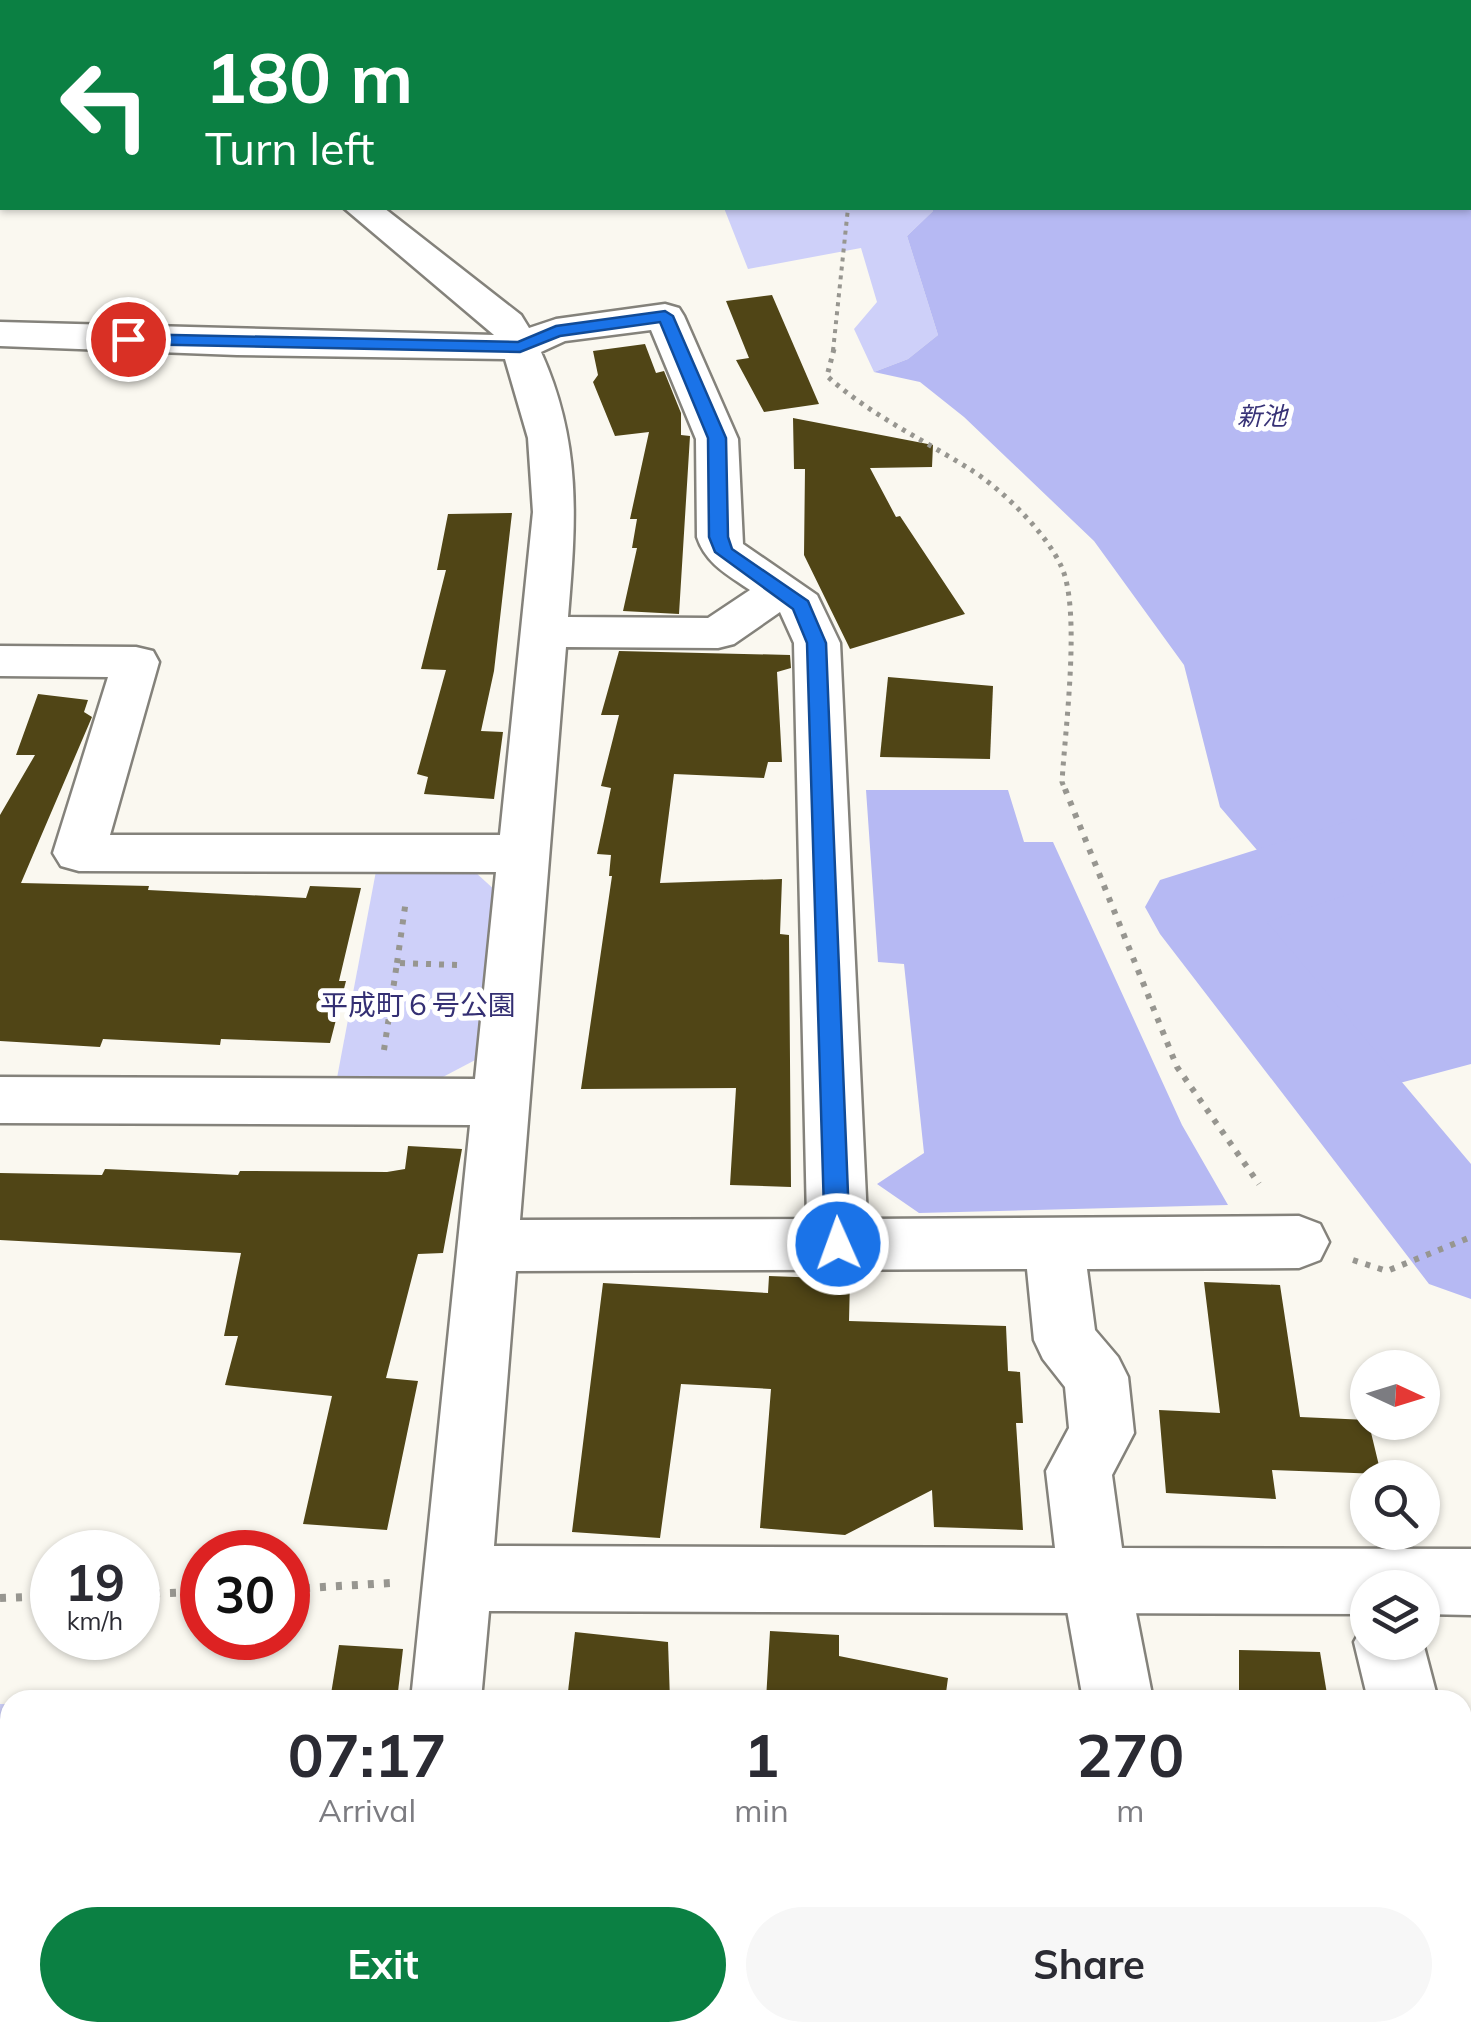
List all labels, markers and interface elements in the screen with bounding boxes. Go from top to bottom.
text: 180 m [205,33,413,121]
icon: left [40,40,170,170]
text: Turn left [205,120,374,176]
pin [86,297,171,382]
icon: arrive [101,312,156,367]
water label: 新池 [1237,400,1290,431]
park label: 平成町６号公園 [320,987,516,1022]
position arrow [786,1192,890,1296]
north arrow [1350,1350,1440,1440]
map controls [1350,1350,1440,1660]
button: search [1350,1460,1440,1550]
speed limit sign: 30 [180,1530,310,1660]
text: 19 [65,1551,125,1614]
button: layers [1350,1570,1440,1660]
text: km/h [67,1605,123,1636]
text: 07:17 [288,1717,447,1792]
text: 1 [743,1717,779,1792]
text: 270 [1076,1717,1184,1792]
text: Arrival [318,1790,416,1830]
text: min [734,1790,789,1830]
text: m [1116,1790,1144,1830]
button: Exit [40,1907,726,2022]
button: Share [746,1907,1432,2022]

